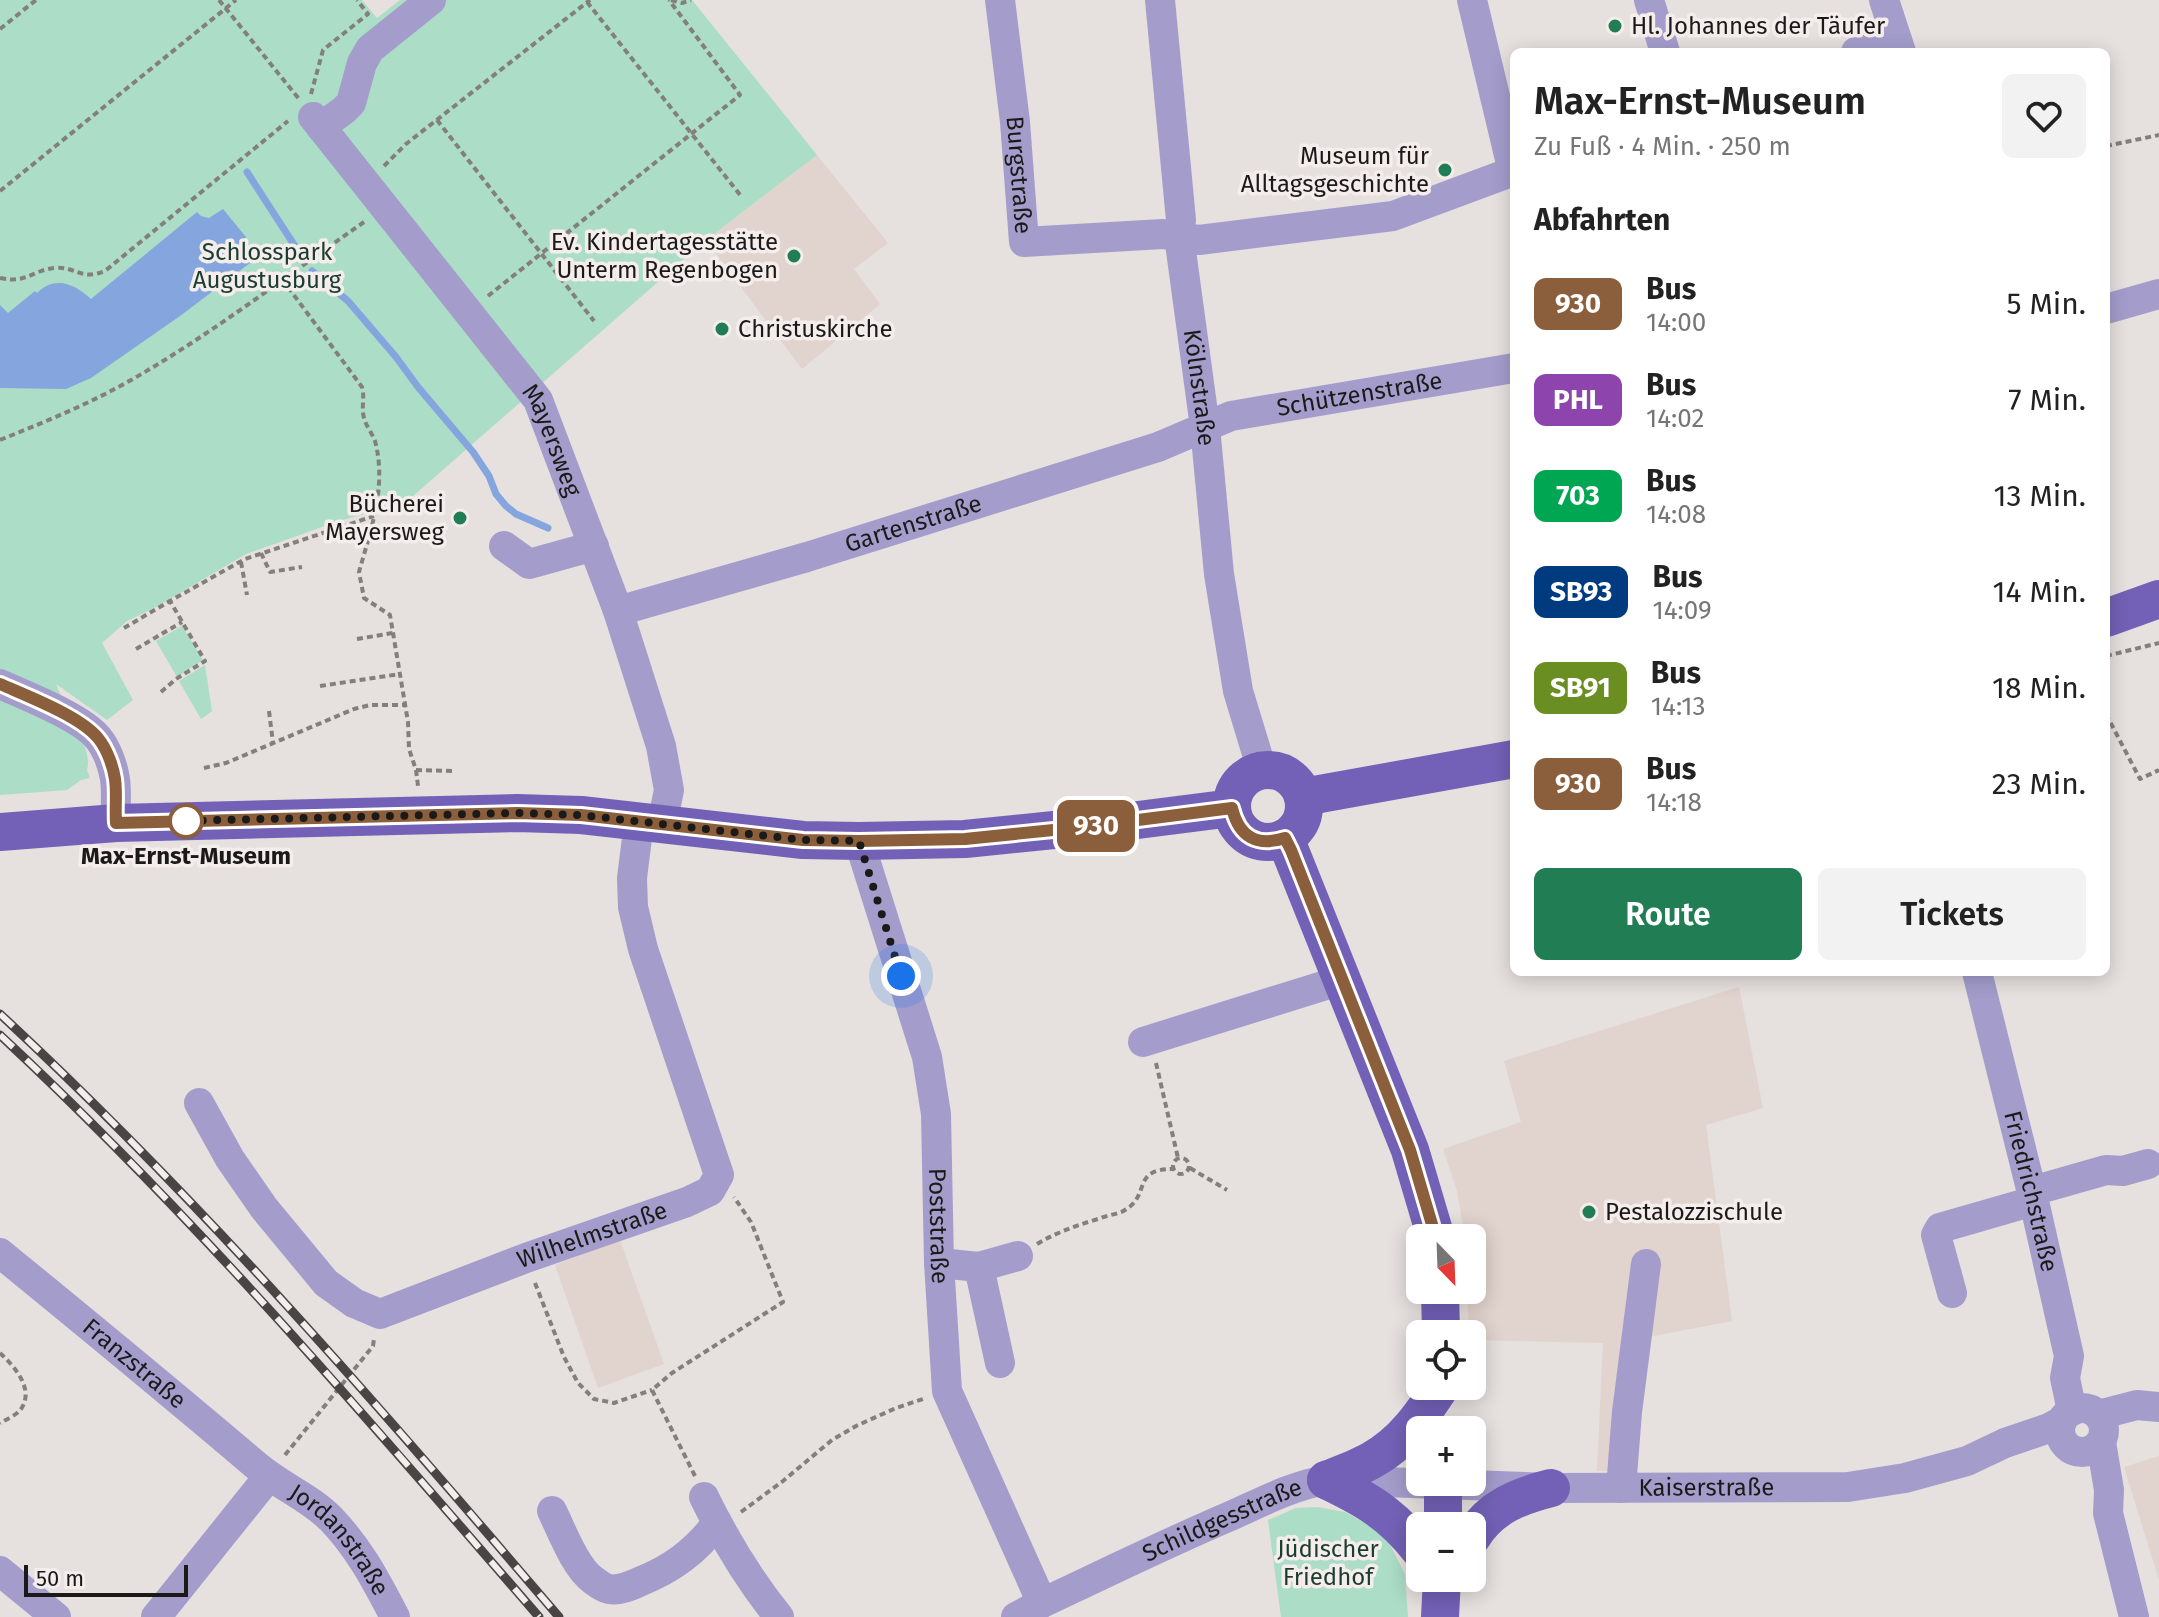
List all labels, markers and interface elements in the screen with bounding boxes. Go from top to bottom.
place label: Hl. Johannes der Täufer [1631,12,1886,40]
marker: Hl. Johannes der Täufer [1606,17,1624,35]
button: heart [2002,74,2086,158]
text: Max-Ernst-Museum [1534,78,1866,124]
street label: Burgstraße [1001,115,1037,235]
text: Zu Fuß · 4 Min. · 250 m [1534,131,1791,162]
place label: Museum für Alltagsgeschichte [1241,142,1430,198]
marker: Museum für Alltagsgeschichte [1436,161,1454,179]
text: Abfahrten [1534,202,1670,238]
place label: Ev. Kindertagesstätte Unterm Regenbogen [551,228,778,284]
park label: Schlosspark Augustusburg [193,238,342,294]
marker: Ev. Kindertagesstätte Unterm Regenbogen [785,247,803,265]
text: Bus [1646,271,1696,307]
text: 5 Min. [2006,286,2086,322]
text: 930 [1555,287,1601,320]
text: 14:00 [1646,307,1706,338]
place label: Christuskirche [738,315,893,343]
marker: Christuskirche [713,320,731,338]
street label: Kölnstraße [1178,327,1221,447]
street label: Schützenstraße [1275,366,1444,422]
text: Bus [1646,367,1696,403]
street label: Mayersweg [516,378,587,501]
text: 7 Min. [2008,382,2086,418]
text: PHL [1553,383,1603,416]
text: 14:02 [1646,403,1704,434]
text: Bus [1646,463,1696,499]
text: 13 Min. [1994,478,2086,514]
text: 703 [1556,479,1600,512]
street label: Gartenstraße [842,489,985,558]
place label: Bücherei Mayersweg [325,490,445,546]
text: 14:08 [1646,499,1706,530]
marker: Bücherei Mayersweg [451,509,469,527]
text: Bus [1652,559,1703,595]
text: 14 Min. [1993,574,2086,610]
text: SB93 [1550,575,1612,608]
text: 14:09 [1652,595,1712,626]
text: Bus [1651,655,1701,691]
text: 18 Min. [1992,670,2086,706]
text: SB91 [1550,671,1611,704]
text: 14:13 [1651,691,1705,722]
text: Bus [1646,751,1696,787]
text: 23 Min. [1992,766,2086,802]
text: 930 [1555,767,1601,800]
text: 14:18 [1646,787,1702,818]
line badge: 930 [1050,800,1142,852]
marker: Max-Ernst-Museum [169,804,203,838]
text: 930 [1073,809,1119,842]
place label: Max-Ernst-Museum [81,842,291,870]
button: Route [1534,868,1802,960]
button: Tickets [1818,868,2086,960]
your location [881,956,921,996]
street label: Friedrichstraße [1998,1108,2064,1275]
street label: Poststraße [923,1168,954,1285]
street label: Wilhelmstraße [513,1196,671,1274]
place label: Pestalozzischule [1605,1198,1783,1226]
marker: Pestalozzischule [1580,1203,1598,1221]
north arrow [1406,1224,1486,1304]
map controls [1406,1224,1486,1592]
street label: Franzstraße [77,1313,192,1414]
button: locate [1406,1320,1486,1400]
button: + [1406,1416,1486,1496]
street label: Schildgesstraße [1138,1473,1306,1568]
street label: Kaiserstraße [1638,1473,1774,1502]
street label: Jordanstraße [284,1478,395,1600]
button: − [1406,1512,1486,1592]
park label: Jüdischer Friedhof [1277,1535,1379,1591]
scale bar [24,1561,188,1597]
text: 50 m [36,1565,84,1592]

